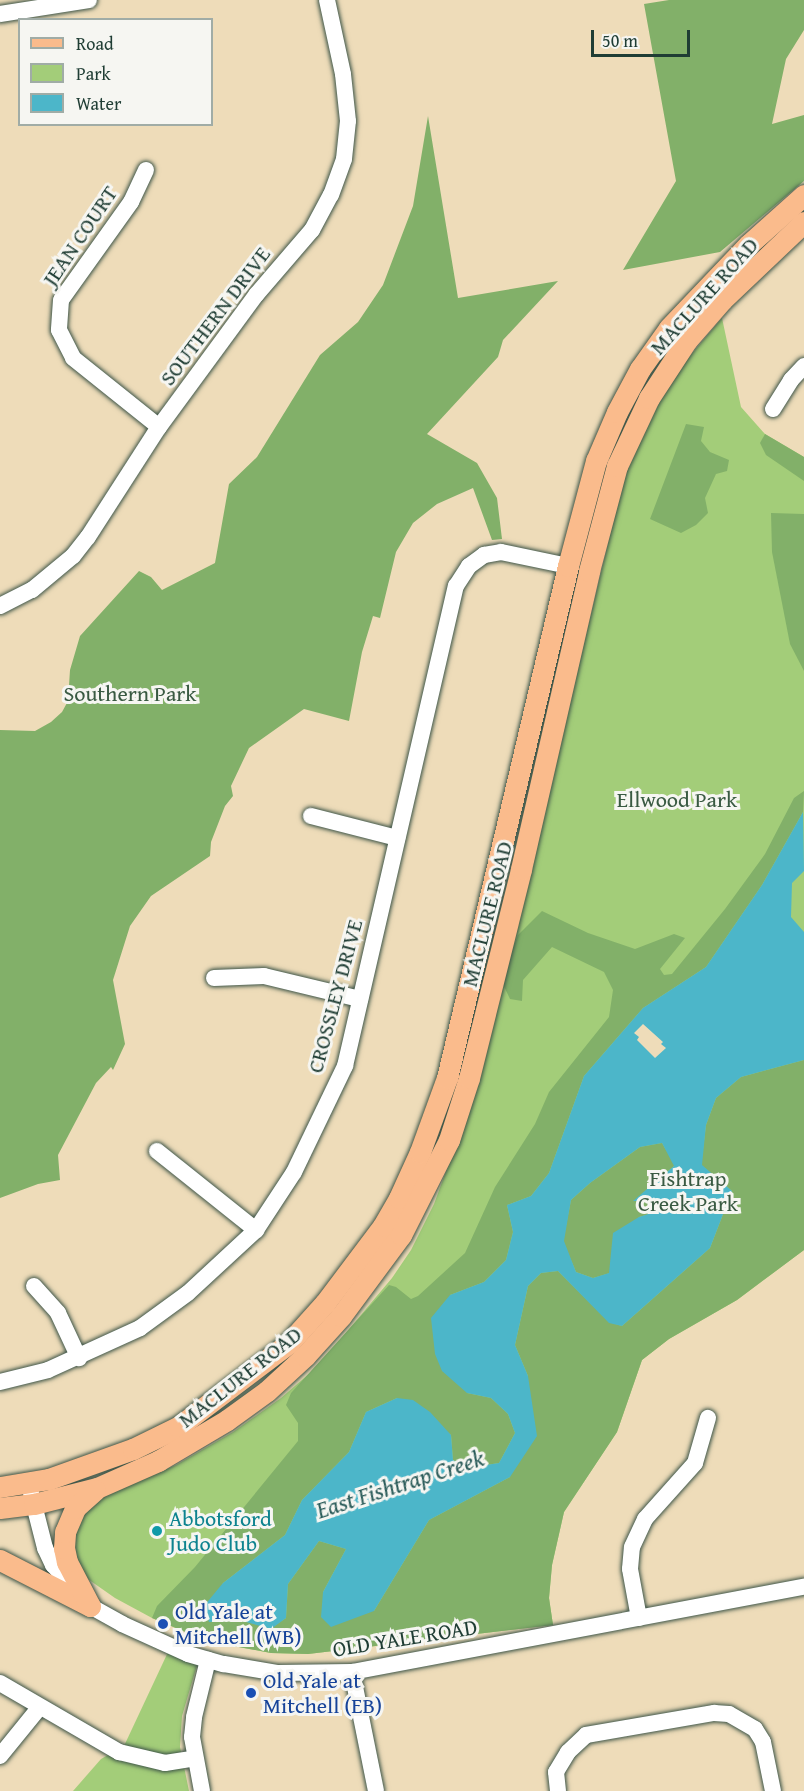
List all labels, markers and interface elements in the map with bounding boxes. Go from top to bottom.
legend [18,18,213,126]
scale bar [594,18,693,56]
text: 50 m [602,27,638,54]
text: Road [76,30,114,57]
text: Park [76,60,111,87]
text: Water [76,90,121,117]
street label: JEAN COURT [37,181,123,291]
street label: MACLURE ROAD [644,232,764,360]
street label: SOUTHERN DRIVE [154,241,276,391]
park label: Southern Park [63,681,197,707]
park label: Ellwood Park [617,787,737,813]
street label: MACLURE ROAD [456,839,518,989]
street label: CROSSLEY DRIVE [302,916,368,1076]
park label: Fishtrap Creek Park [638,1165,738,1216]
street label: MACLURE ROAD [173,1321,307,1433]
water label: East Fishtrap Creek [312,1443,488,1525]
place label: Abbotsford Judo Club [169,1505,272,1556]
marker: Abbotsford Judo Club [150,1524,164,1538]
place label: Old Yale at Mitchell (WB) [175,1598,302,1650]
street label: OLD YALE ROAD [331,1614,479,1662]
marker: Old Yale at Mitchell (WB) [156,1617,170,1631]
place label: Old Yale at Mitchell (EB) [263,1667,382,1718]
marker: Old Yale at Mitchell (EB) [244,1686,258,1700]

